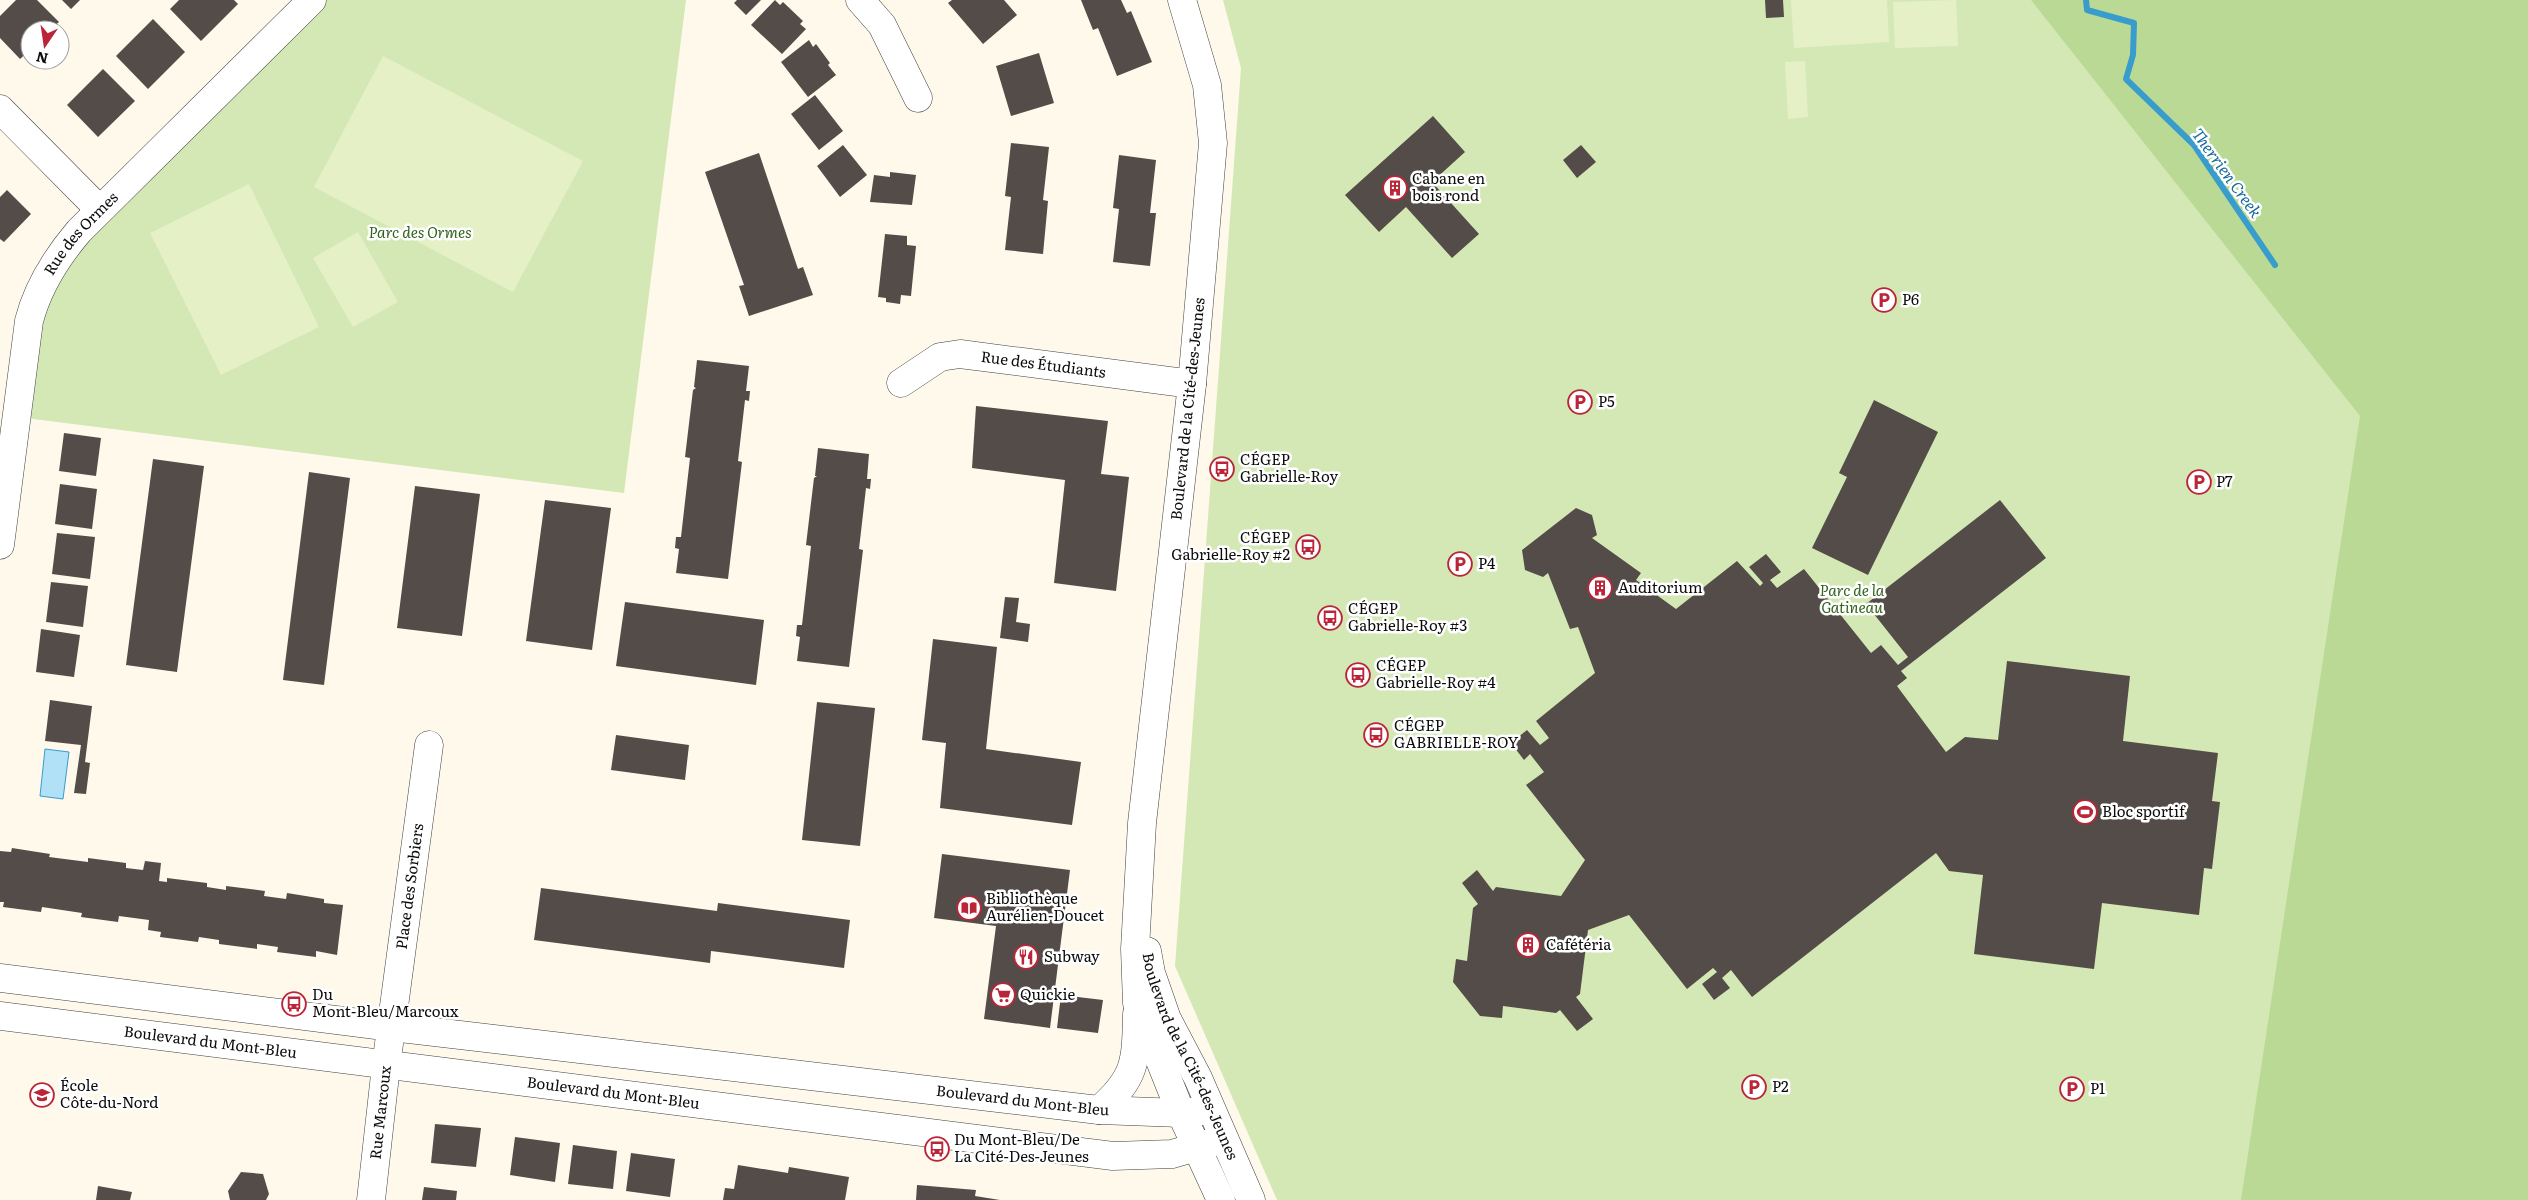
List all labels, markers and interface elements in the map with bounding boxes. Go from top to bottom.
north arrow [20,20,70,70]
text: N [34,48,50,70]
water label: Therrien Creek [2187,123,2269,222]
place label: Cabane en bois rond [1412,166,1485,206]
building icon: Cabane en bois rond [1382,175,1408,201]
street label: Rue des Ormes [37,185,123,279]
park label: Parc des Ormes [368,220,472,243]
parking icon: P6 [1871,287,1897,313]
place label: P6 [1902,287,1919,310]
street label: Boulevard de la Cité-des-Jeunes [1163,296,1210,521]
street label: Rue des Étudiants [980,344,1107,383]
parking icon: P5 [1567,389,1593,415]
place label: P5 [1598,389,1615,412]
place label: CÉGEP Gabrielle-Roy [1240,447,1338,487]
bus stop icon: CÉGEP Gabrielle-Roy [1209,456,1235,482]
parking icon: P7 [2186,469,2212,495]
place label: P7 [2216,469,2233,492]
place label: CÉGEP Gabrielle-Roy #2 [1171,525,1290,565]
bus stop icon: CÉGEP Gabrielle-Roy #2 [1295,534,1321,560]
parking icon: P4 [1447,551,1473,577]
place label: P4 [1478,551,1495,574]
building icon: Auditorium [1587,575,1613,601]
place label: Auditorium [1618,575,1703,598]
park label: Parc de la Gatineau [1820,578,1885,618]
place label: CÉGEP Gabrielle-Roy #3 [1348,596,1467,636]
bus stop icon: CÉGEP Gabrielle-Roy #3 [1317,605,1343,631]
place label: CÉGEP Gabrielle-Roy #4 [1376,653,1496,693]
bus stop icon: CÉGEP Gabrielle-Roy #4 [1345,662,1371,688]
place label: CÉGEP GABRIELLE-ROY [1394,713,1519,753]
bus stop icon: CÉGEP GABRIELLE-ROY [1363,722,1389,748]
sports icon: Bloc sportif [2072,799,2098,825]
place label: Bloc sportif [2102,799,2186,822]
street label: Place des Sorbiers [389,822,428,951]
place label: Bibliothèque Aurélien-Doucet [986,886,1104,926]
library icon: Bibliothèque Aurélien-Doucet [956,895,982,921]
building icon: Cafétéria [1515,932,1541,958]
place label: Cafétéria [1546,932,1612,955]
restaurant icon: Subway [1013,944,1039,970]
place label: Subway [1044,944,1100,967]
street label: Boulevard de la Cité-des-Jeunes [1138,951,1245,1163]
place label: Du Mont-Bleu/Marcoux [312,982,459,1022]
supermarket icon: Quickie [990,982,1016,1008]
place label: Quickie [1020,982,1075,1005]
bus stop icon: Du Mont-Bleu/Marcoux [281,991,307,1017]
street label: Boulevard du Mont-Bleu [123,1019,299,1063]
street label: Rue Marcoux [363,1064,396,1161]
street label: Boulevard du Mont-Bleu [526,1069,702,1114]
place label: École Côte-du-Nord [60,1073,158,1113]
parking icon: P2 [1741,1074,1767,1100]
place label: P2 [1772,1074,1789,1097]
parking icon: P1 [2059,1076,2085,1102]
place label: P1 [2090,1076,2105,1099]
street label: Boulevard du Mont-Bleu [935,1078,1110,1120]
school or university icon: École Côte-du-Nord [29,1082,55,1108]
place label: Du Mont-Bleu/De La Cité-Des-Jeunes [954,1127,1089,1167]
bus stop icon: Du Mont-Bleu/De La Cité-Des-Jeunes [924,1136,950,1162]

